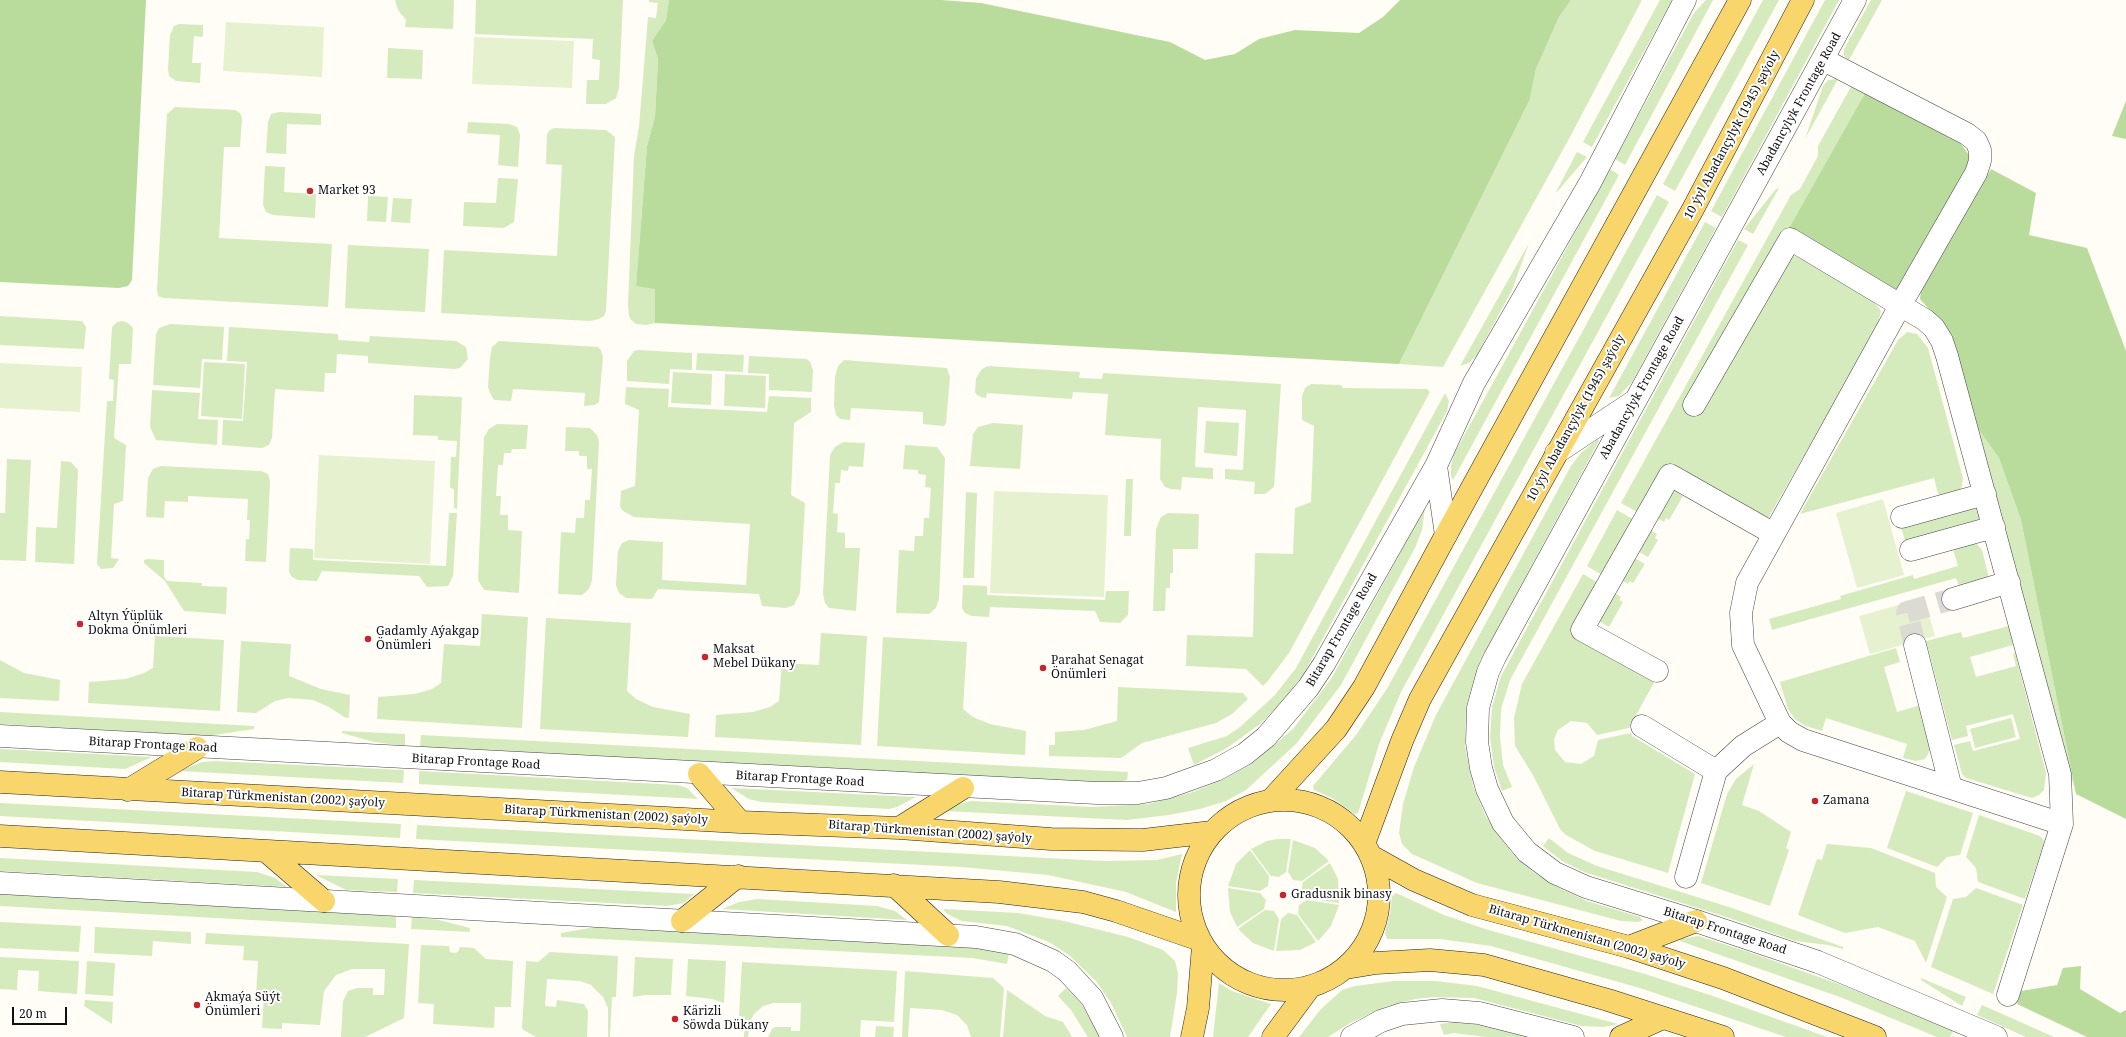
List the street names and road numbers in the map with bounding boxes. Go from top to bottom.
street label: Abadancylyk Frontage Road [1754,30,1844,178]
street label: 10 ýyl Abadançylyk (1945) şaýoly [1681,48,1783,222]
street label: Abadancylyk Frontage Road [1597,314,1687,462]
street label: 10 ýyl Abadançylyk (1945) şaýoly [1524,332,1628,504]
street label: Bitarap Frontage Road [1304,571,1380,689]
street label: Bitarap Frontage Road [88,734,218,756]
street label: Bitarap Frontage Road [411,751,541,773]
street label: Bitarap Frontage Road [735,768,865,790]
street label: Bitarap Türkmenistan (2002) şaýoly [181,785,385,811]
street label: Bitarap Türkmenistan (2002) şaýoly [504,802,708,828]
street label: Bitarap Türkmenistan (2002) şaýoly [828,818,1032,846]
street label: Bitarap Türkmenistan (2002) şaýoly [1487,902,1687,972]
street label: Bitarap Frontage Road [1662,904,1788,958]

